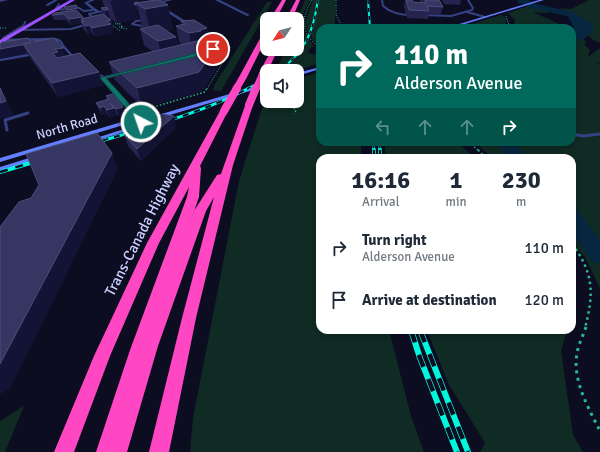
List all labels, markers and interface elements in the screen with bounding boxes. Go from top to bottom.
north arrow [260,12,304,56]
map controls [260,12,304,108]
pin [196,32,230,66]
icon: arrive [202,38,224,60]
text: 110 m [394,38,468,72]
icon: right [328,40,380,92]
button: sound [260,64,304,108]
text: Alderson Avenue [394,72,523,94]
position arrow [120,101,162,143]
street label: North Road [35,111,100,143]
icon: left [372,116,394,138]
icon: ahead [414,116,436,138]
icon: ahead [456,116,478,138]
icon: right [498,116,520,138]
street label: Trans-Canada Highway [101,161,183,299]
text: 16:16 [351,165,410,195]
text: 1 [450,165,462,195]
text: 230 [502,165,541,195]
text: Arrival [362,194,399,210]
text: min [446,194,467,210]
text: m [516,194,526,210]
text: Turn right [362,231,427,249]
icon: right [328,237,350,259]
text: 110 m [524,239,564,257]
text: Alderson Avenue [362,249,455,265]
icon: arrive [328,289,350,311]
text: Arrive at destination [362,291,497,309]
text: 120 m [524,291,564,309]

